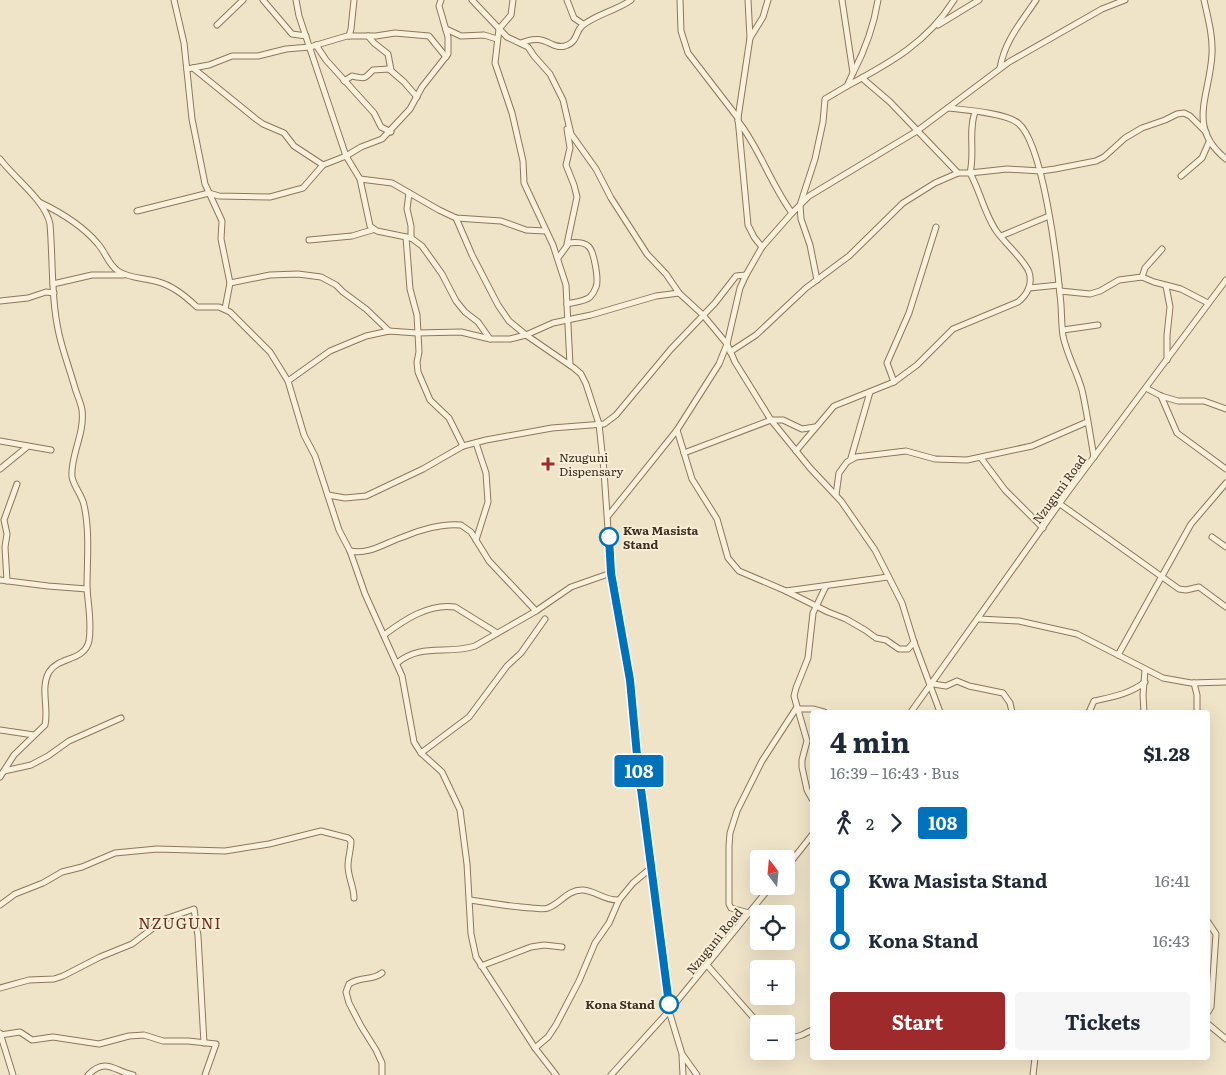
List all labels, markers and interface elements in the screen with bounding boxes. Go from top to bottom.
place label: Nzuguni Dispensary [559,448,623,480]
street label: Nzuguni Road [1028,450,1090,527]
marker: Nzuguni Dispensary [541,457,555,471]
place label: Kwa Masista Stand [623,521,699,553]
marker: Kwa Masista Stand [599,527,619,547]
text: 4 min [830,720,910,762]
text: $1.28 [1143,739,1190,767]
line badge: 108 [610,755,668,787]
text: 108 [624,757,654,784]
text: 16:39 – 16:43 · Bus [830,760,959,784]
icon: walk [830,809,858,837]
icon: forward [882,809,910,837]
text: 108 [928,809,957,836]
text: 2 [866,811,874,835]
north arrow [750,850,795,895]
map controls [750,850,795,1060]
text: Kwa Masista Stand [868,866,1047,894]
text: 16:41 [1155,868,1190,892]
street label: Nzuguni Road [682,903,747,978]
button: locate [750,905,795,950]
district label: NZUGUNI [138,911,222,934]
text: Kona Stand [868,926,978,954]
text: 16:43 [1152,928,1190,952]
button: + [750,960,795,1005]
button: Start [830,992,1005,1050]
button: Tickets [1015,992,1190,1050]
marker: Kona Stand [659,994,679,1014]
place label: Kona Stand [585,995,655,1013]
button: − [750,1015,795,1060]

